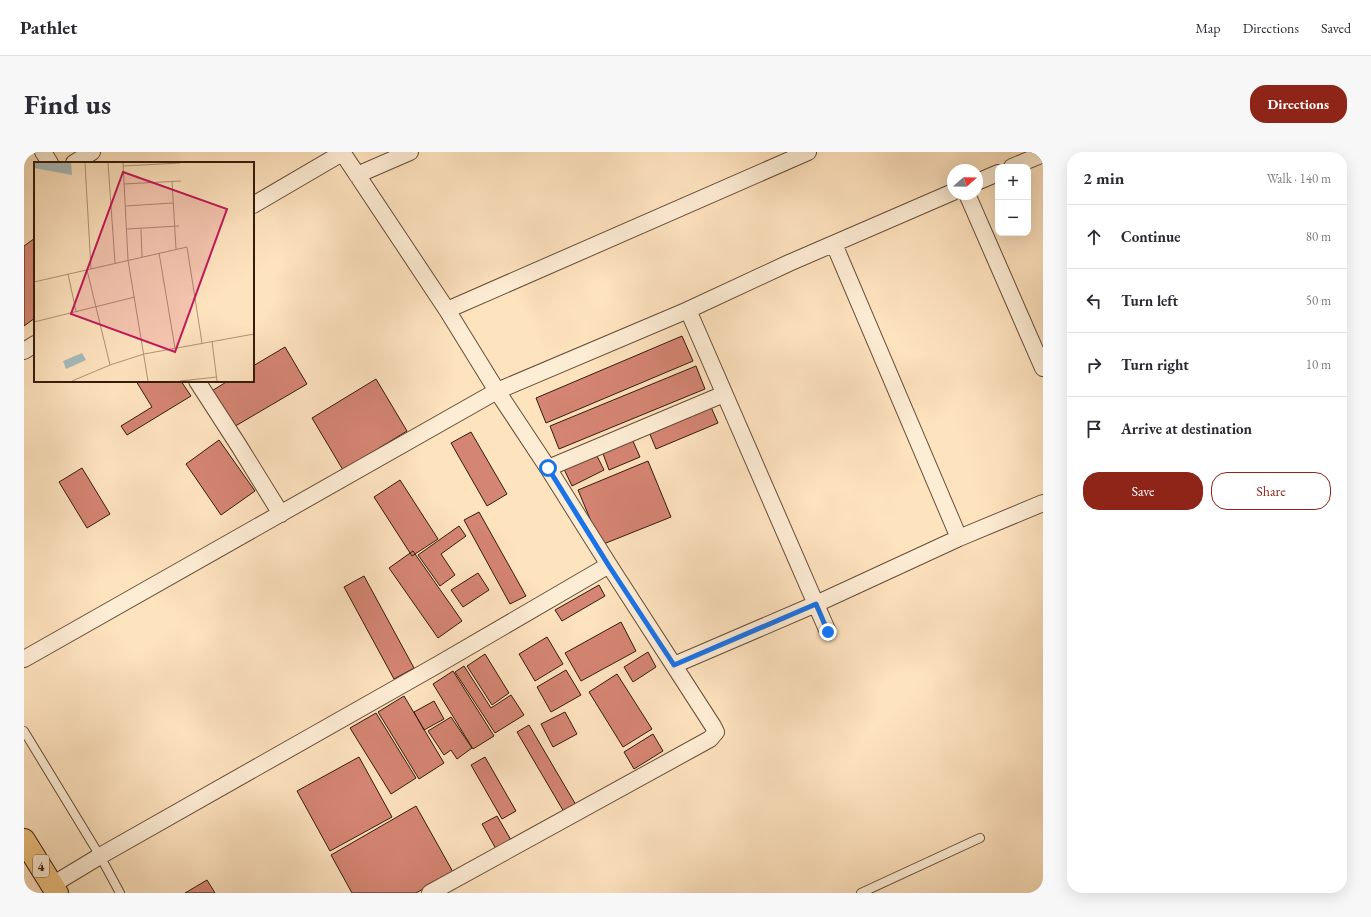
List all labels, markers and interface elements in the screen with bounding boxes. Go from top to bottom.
text: Pathlet [20,15,77,40]
text: Map [1195,19,1221,37]
text: Directions [1243,19,1299,37]
text: Saved [1321,19,1351,37]
button: Directions [1250,85,1347,123]
text: Find us [24,86,111,122]
inset map [34,162,254,382]
north arrow [947,164,983,200]
map controls [995,164,1031,236]
button: + [995,164,1031,200]
text: 2 min [1083,167,1124,189]
text: Walk · 140 m [1267,170,1331,187]
button: − [995,200,1031,236]
icon: ahead [1083,226,1105,248]
text: Continue [1121,227,1181,246]
text: 80 m [1306,228,1331,245]
icon: left [1083,290,1105,312]
text: Turn left [1121,291,1178,310]
text: 50 m [1306,292,1331,309]
icon: right [1083,354,1105,376]
text: Turn right [1121,355,1189,374]
text: 10 m [1306,356,1331,373]
icon: arrive [1083,418,1105,440]
text: Arrive at destination [1121,419,1252,438]
route start [539,459,557,477]
button: Save [1083,472,1203,510]
button: Share [1211,472,1331,510]
route end [819,623,837,641]
road number: 4 [33,855,49,877]

